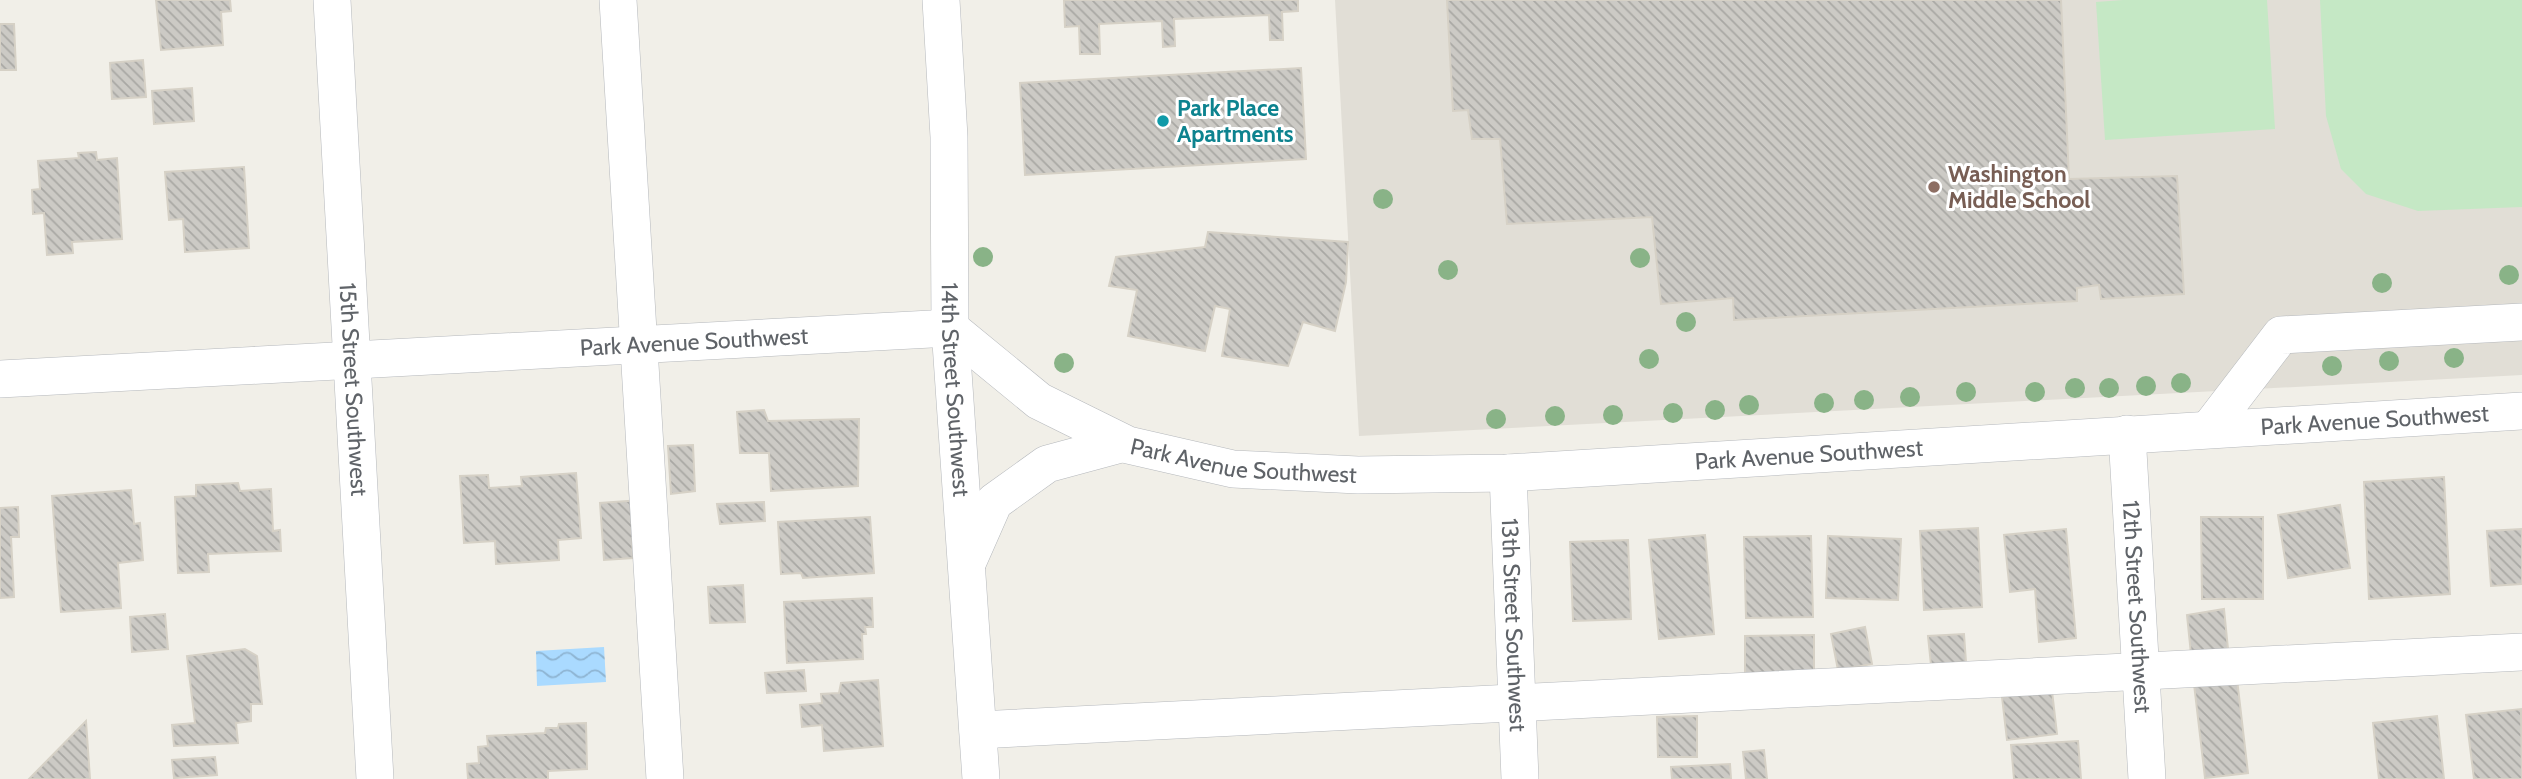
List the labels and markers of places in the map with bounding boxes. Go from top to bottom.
place label: Park Place Apartments [1177,94,1294,148]
marker: Park Place Apartments [1155,113,1171,129]
place label: Washington Middle School [1948,160,2090,214]
marker: Washington Middle School [1926,179,1942,195]

